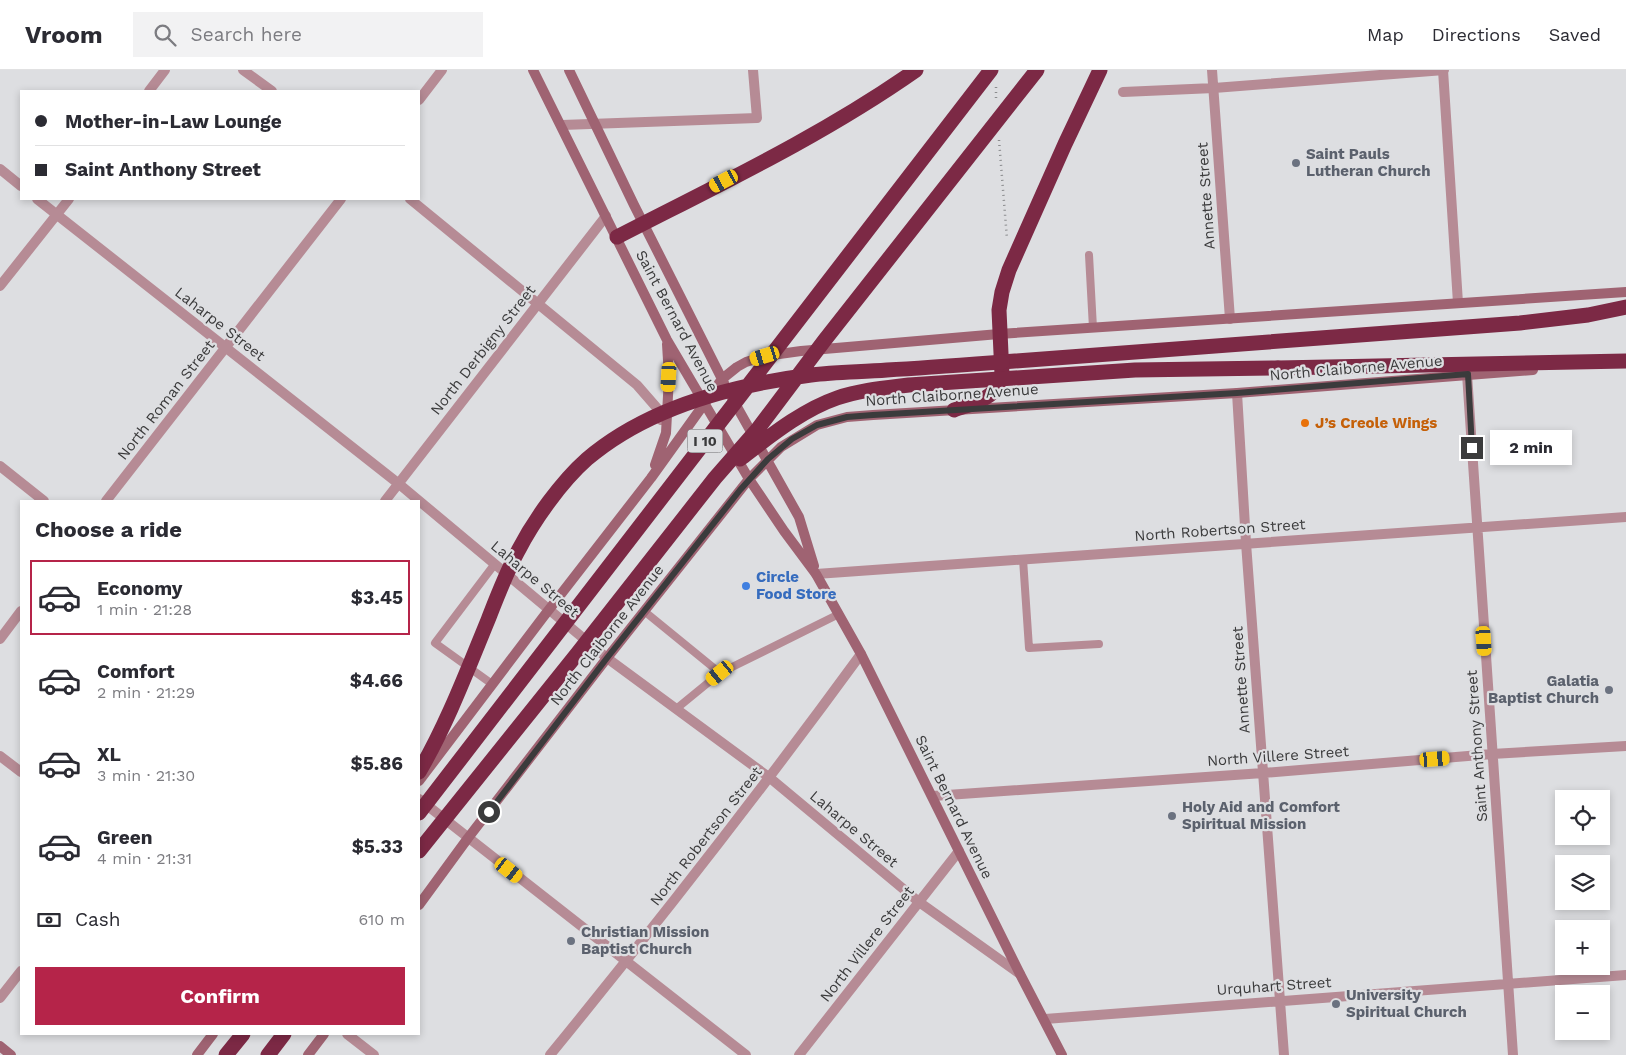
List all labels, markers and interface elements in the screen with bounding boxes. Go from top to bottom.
search box [133,12,483,57]
text: Vroom [25,21,103,49]
icon: search [151,21,179,49]
text: Search here [191,23,302,46]
text: Map [1367,24,1404,45]
text: Directions [1432,24,1521,45]
text: Saved [1549,24,1601,45]
text: Mother-in-Law Lounge [65,110,282,133]
street label: Annette Street [1193,141,1219,250]
place label: Saint Pauls Lutheran Church [1306,145,1431,180]
marker: Saint Pauls Lutheran Church [1290,157,1302,169]
text: Saint Anthony Street [65,158,261,181]
car [707,167,740,195]
street label: Saint Bernard Avenue [632,247,722,395]
street label: North Derbigny Street [427,281,540,419]
street label: Laharpe Street [171,283,269,365]
street label: North Roman Street [114,336,219,464]
car [748,344,781,368]
street label: North Claiborne Avenue [1269,351,1443,385]
car [660,362,677,392]
street label: North Claiborne Avenue [865,380,1039,410]
place label: J’s Creole Wings [1315,414,1437,432]
marker: J’s Creole Wings [1299,417,1311,429]
road number: I 10 [688,430,722,452]
callout: 2 min [1490,430,1572,466]
route end [1461,437,1483,459]
text: 2 min [1509,438,1553,457]
street label: North Robertson Street [1134,515,1307,545]
text: Choose a ride [35,517,182,542]
street label: Laharpe Street [487,537,583,622]
street label: North Claiborne Avenue [546,561,668,709]
place label: Circle Food Store [756,568,837,603]
icon: car [37,575,82,620]
text: Economy [97,577,182,600]
marker: Circle Food Store [740,580,752,592]
text: $3.45 [351,586,403,609]
text: 1 min · 21:28 [97,600,192,619]
street label: Annette Street [1228,625,1254,734]
car [1475,626,1492,656]
icon: car [37,658,82,703]
car [703,658,736,688]
text: Comfort [97,660,175,683]
text: $4.66 [350,669,403,692]
street label: Saint Anthony Street [1463,669,1491,823]
place label: Galatia Baptist Church [1488,672,1599,707]
text: 2 min · 21:29 [97,683,195,702]
marker: Galatia Baptist Church [1603,684,1615,696]
street label: Saint Bernard Avenue [911,732,997,882]
icon: car [37,741,82,786]
street label: North Villere Street [1206,742,1350,770]
text: XL [97,743,121,766]
car [1419,750,1450,768]
text: $5.86 [351,752,403,775]
street label: North Robertson Street [646,762,766,909]
text: 3 min · 21:30 [97,766,195,785]
street label: Laharpe Street [806,787,902,872]
map controls [1555,790,1610,1040]
button: locate [1555,790,1610,845]
place label: Holy Aid and Comfort Spiritual Mission [1182,798,1340,833]
route start [478,801,500,823]
marker: Holy Aid and Comfort Spiritual Mission [1166,810,1178,822]
icon: car [37,824,82,869]
text: Green [97,826,153,849]
text: $5.33 [352,835,403,858]
text: 4 min · 21:31 [97,849,192,868]
car [492,855,525,885]
button: layers [1555,855,1610,910]
street label: North Villere Street [816,882,918,1006]
icon: cash [35,906,63,934]
text: Cash [75,908,121,931]
text: 610 m [358,910,405,929]
button: + [1555,920,1610,975]
place label: Christian Mission Baptist Church [581,923,709,958]
marker: Christian Mission Baptist Church [565,935,577,947]
button: Confirm [35,967,405,1025]
street label: Urquhart Street [1216,973,1333,999]
button: − [1555,985,1610,1040]
place label: University Spiritual Church [1346,986,1467,1021]
marker: University Spiritual Church [1330,998,1342,1010]

